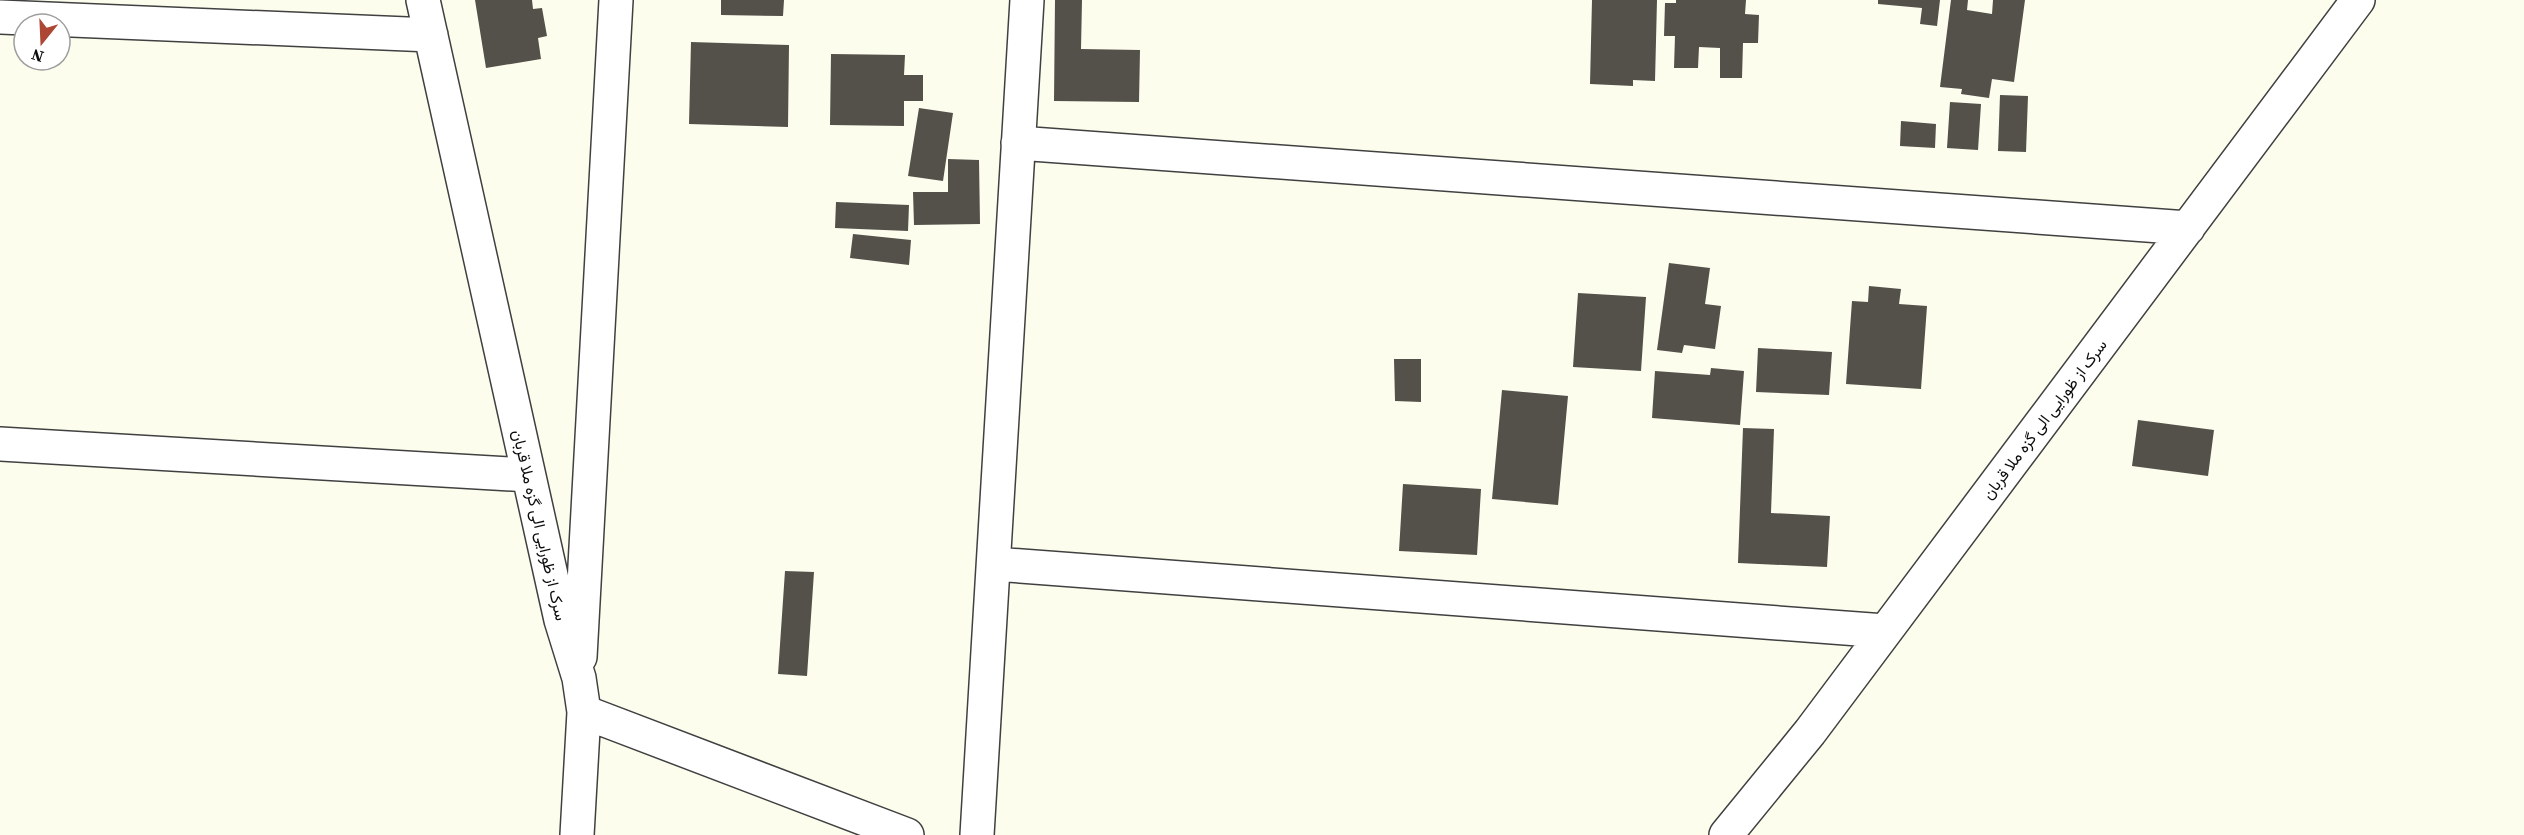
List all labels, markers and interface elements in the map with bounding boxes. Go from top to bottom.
north arrow [12,12,72,72]
text: N [28,44,46,69]
street label: سرک از ظورایی الی گزه ملا قربان [1976,334,2112,504]
street label: سرک از ظورایی الی گزه ملا قربان [507,427,573,623]

